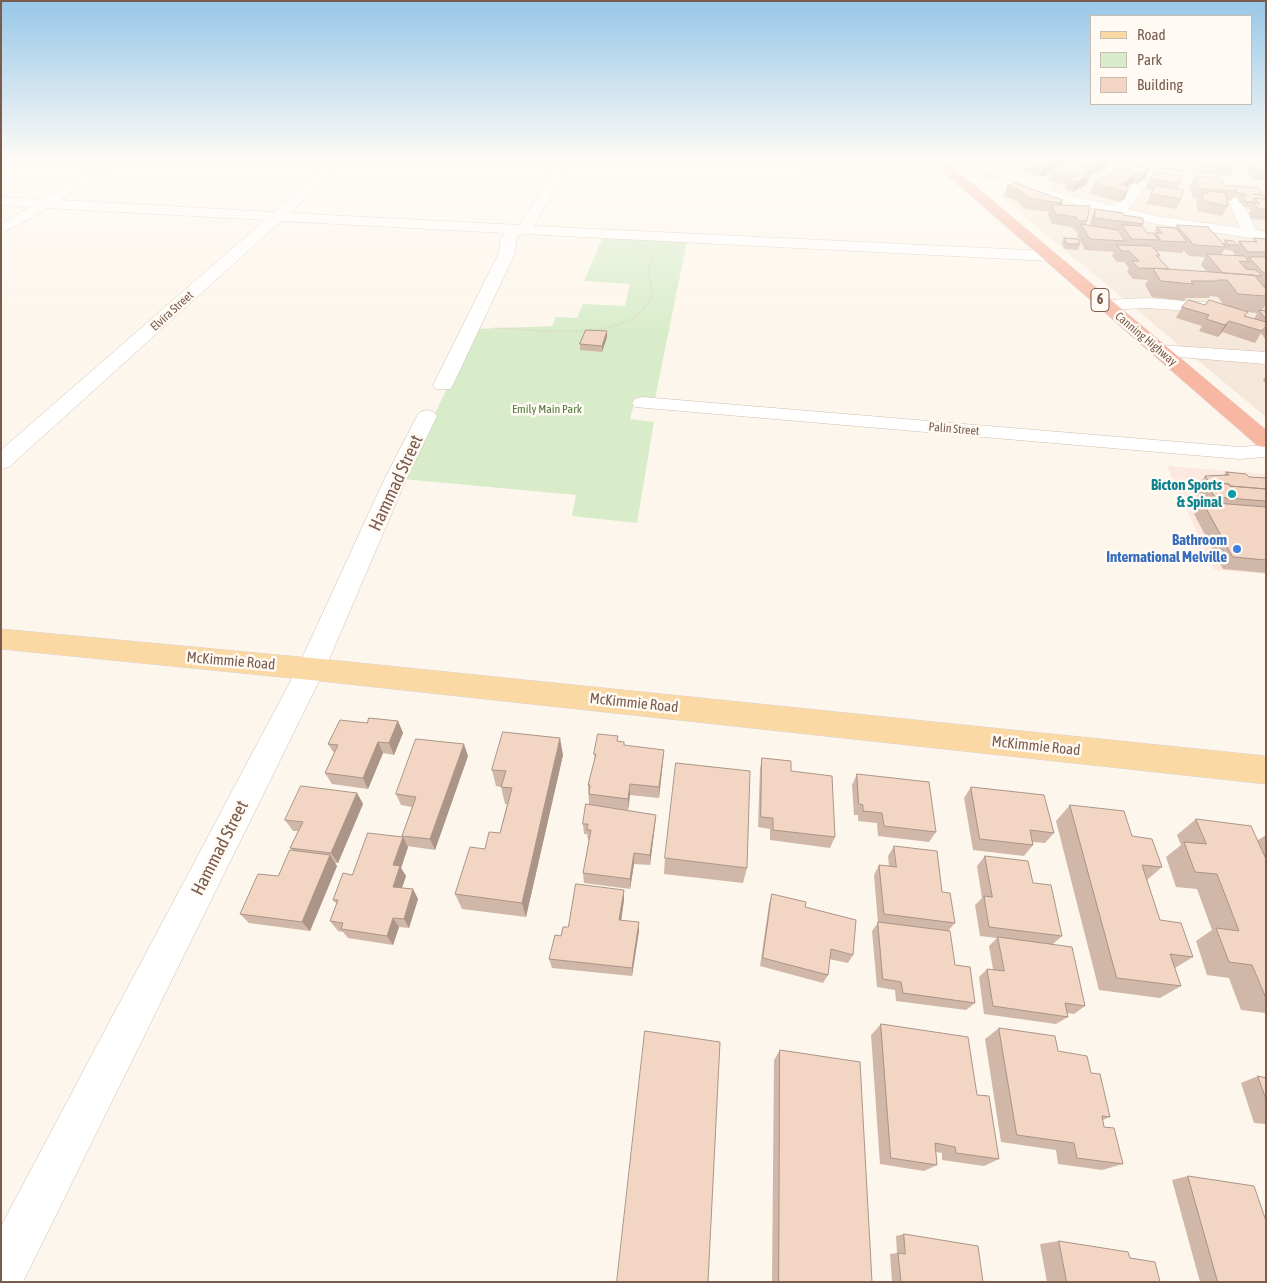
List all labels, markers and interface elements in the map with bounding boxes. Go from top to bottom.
legend [1090,15,1252,105]
text: Road [1137,26,1166,43]
text: Park [1137,51,1162,68]
text: Building [1137,76,1183,93]
street label: Elvira Street [148,288,196,334]
road number: 6 [1091,288,1109,312]
street label: Canning Highway [1112,309,1180,369]
park label: Emily Main Park [512,402,582,416]
street label: Palin Street [928,420,980,438]
street label: Hammad Street [364,431,428,535]
place label: Bicton Sports & Spinal [1151,476,1222,511]
marker: Bicton Sports & Spinal [1226,488,1238,500]
place label: Bathroom International Melville [1106,531,1227,566]
marker: Bathroom International Melville [1231,543,1243,555]
street label: McKimmie Road [186,648,276,674]
street label: McKimmie Road [589,689,679,717]
street label: McKimmie Road [991,732,1081,760]
street label: Hammad Street [187,797,253,899]

